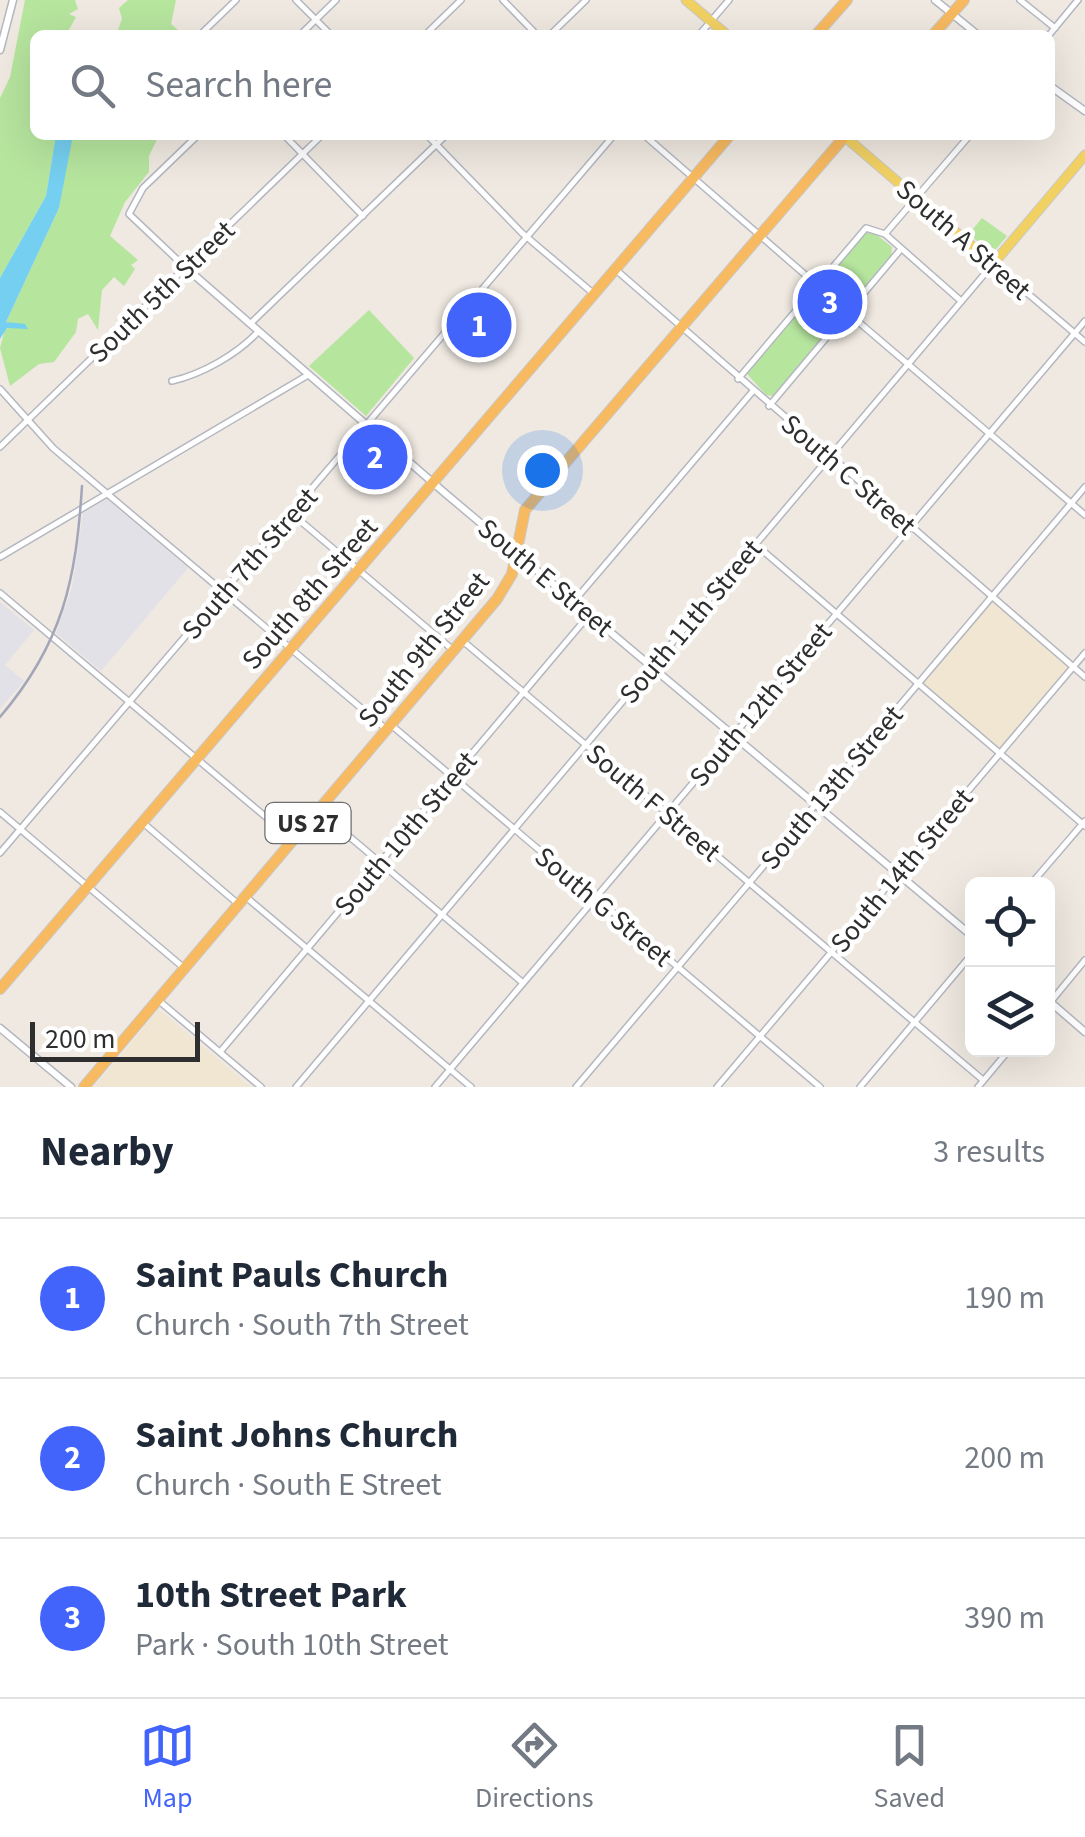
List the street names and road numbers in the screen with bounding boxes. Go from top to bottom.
street label: South A Street [887,170,1040,310]
street label: South 5th Street [79,211,244,372]
street label: South C Street [772,405,925,545]
street label: South 7th Street [172,478,328,648]
street label: South 8th Street [232,508,388,678]
street label: South E Street [469,509,622,647]
street label: South 11th Street [610,530,772,713]
street label: South 9th Street [348,563,499,736]
street label: South 12th Street [680,613,842,796]
street label: South 13th Street [751,696,913,879]
street label: South F Street [577,734,730,872]
street label: South 10th Street [325,742,487,925]
street label: South 14th Street [821,779,983,962]
road number: US 27 [266,803,350,843]
street label: South G Street [526,837,681,977]

